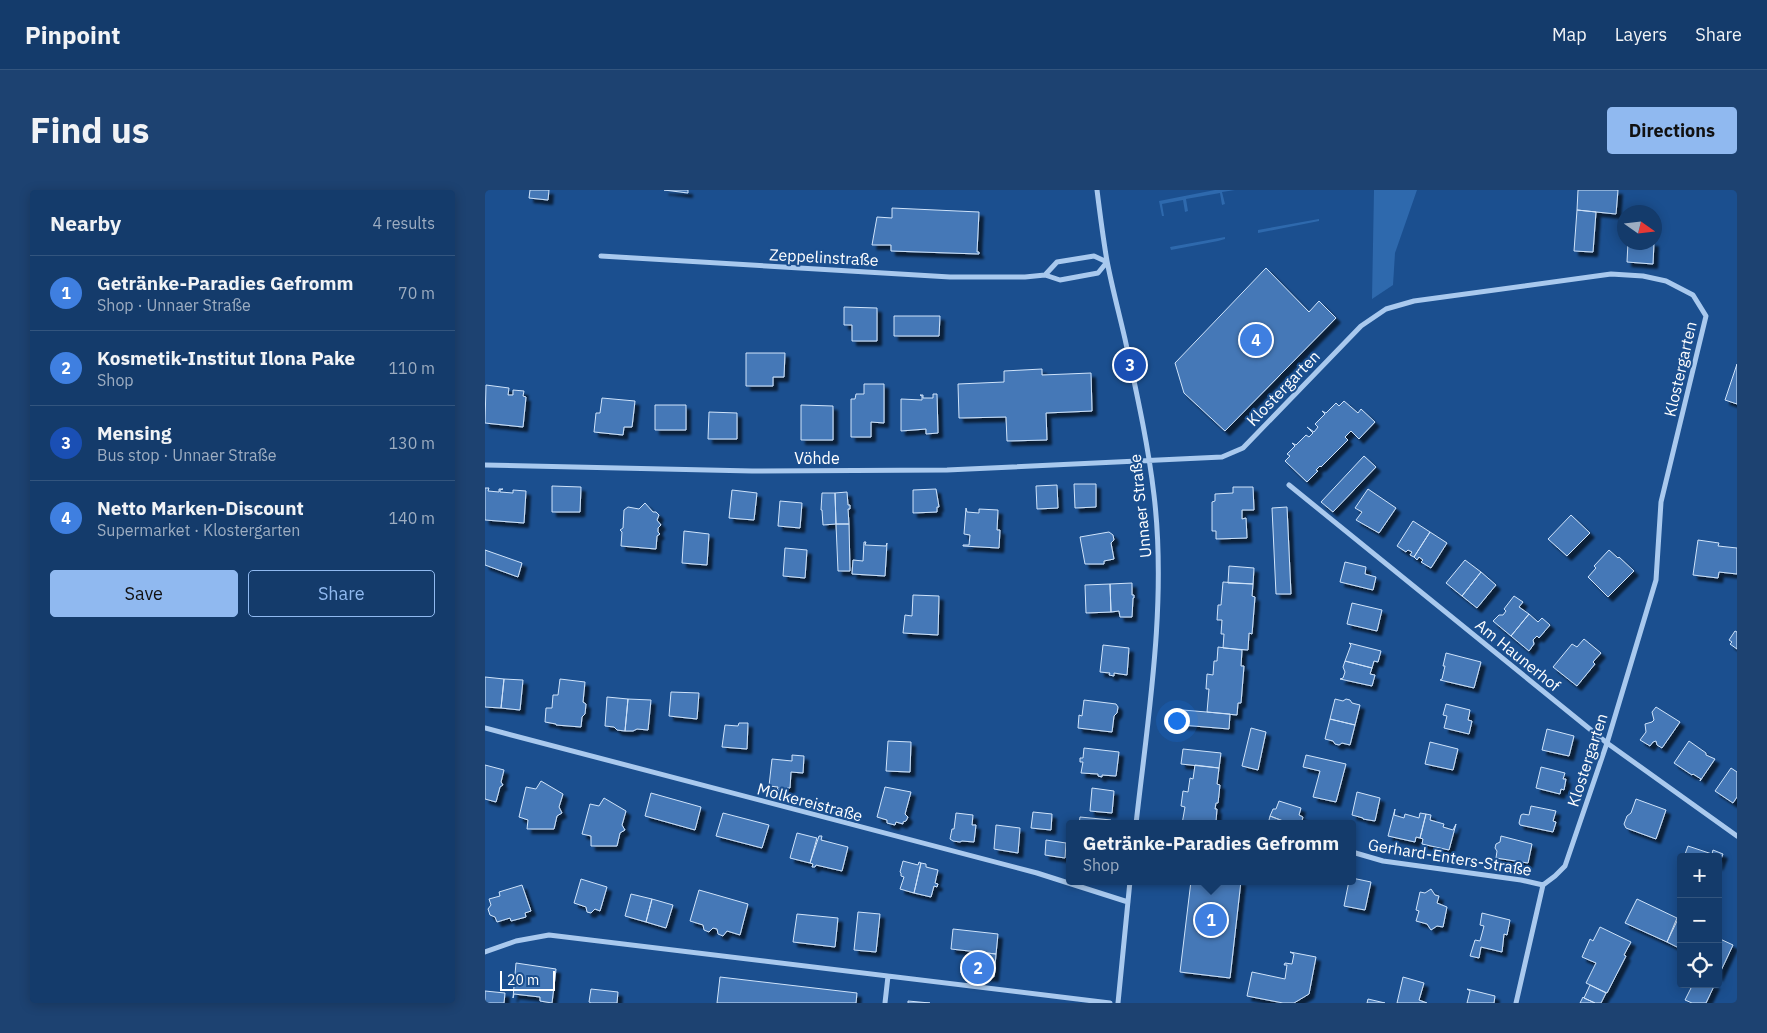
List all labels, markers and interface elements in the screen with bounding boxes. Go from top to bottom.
text: Pinpoint [25,19,120,51]
text: Map [1552,23,1587,46]
text: Layers [1615,23,1667,46]
text: Share [1695,23,1742,46]
text: Find us [30,107,149,153]
button: Directions [1607,107,1737,154]
north arrow [1617,205,1662,250]
text: Nearby [50,209,121,237]
text: 4 results [372,213,435,233]
street label: Zeppelinstraße [769,244,879,270]
text: Getränke-Paradies Gefromm [97,271,354,295]
text: 1 [61,283,71,303]
text: 70 m [398,283,435,303]
text: Shop · Unnaer Straße [97,295,251,315]
street label: Klostergarten [1659,319,1701,419]
pin: 4 [1240,321,1272,359]
text: Kosmetik-Institut Ilona Pake [97,346,355,370]
pin: 3 [1114,346,1146,384]
street label: Klostergarten [1242,346,1324,430]
text: 2 [61,358,71,378]
text: 110 m [388,358,435,378]
text: Shop [97,370,134,390]
text: Mensing [97,421,171,445]
text: 3 [61,433,71,453]
text: 130 m [388,433,435,453]
text: Bus stop · Unnaer Straße [97,445,277,465]
street label: Vöhde [794,448,840,468]
street label: Unnaer Straße [1125,453,1155,559]
text: Netto Marken-Discount [97,496,304,520]
text: 4 [61,508,71,528]
text: 140 m [388,508,435,528]
text: Supermarket · Klostergarten [97,520,300,540]
button: Save [50,570,238,617]
button: Share [248,570,435,617]
street label: Am Haunerhof [1471,615,1565,695]
your location [1164,708,1190,734]
street label: Klostergarten [1562,711,1612,809]
street label: Molkereistraße [755,778,865,826]
popup [1066,820,1356,885]
text: Getränke-Paradies Gefromm [1083,831,1339,855]
street label: Gerhard-Enters-Straße [1367,834,1533,880]
map controls [1677,853,1722,988]
button: + [1677,853,1722,898]
text: Shop [1083,855,1119,875]
button: − [1677,898,1722,943]
pin: 1 [1195,901,1227,939]
button: locate [1677,943,1722,988]
pin: 2 [962,949,994,987]
scale bar [500,968,555,991]
text: 20 m [507,971,539,989]

